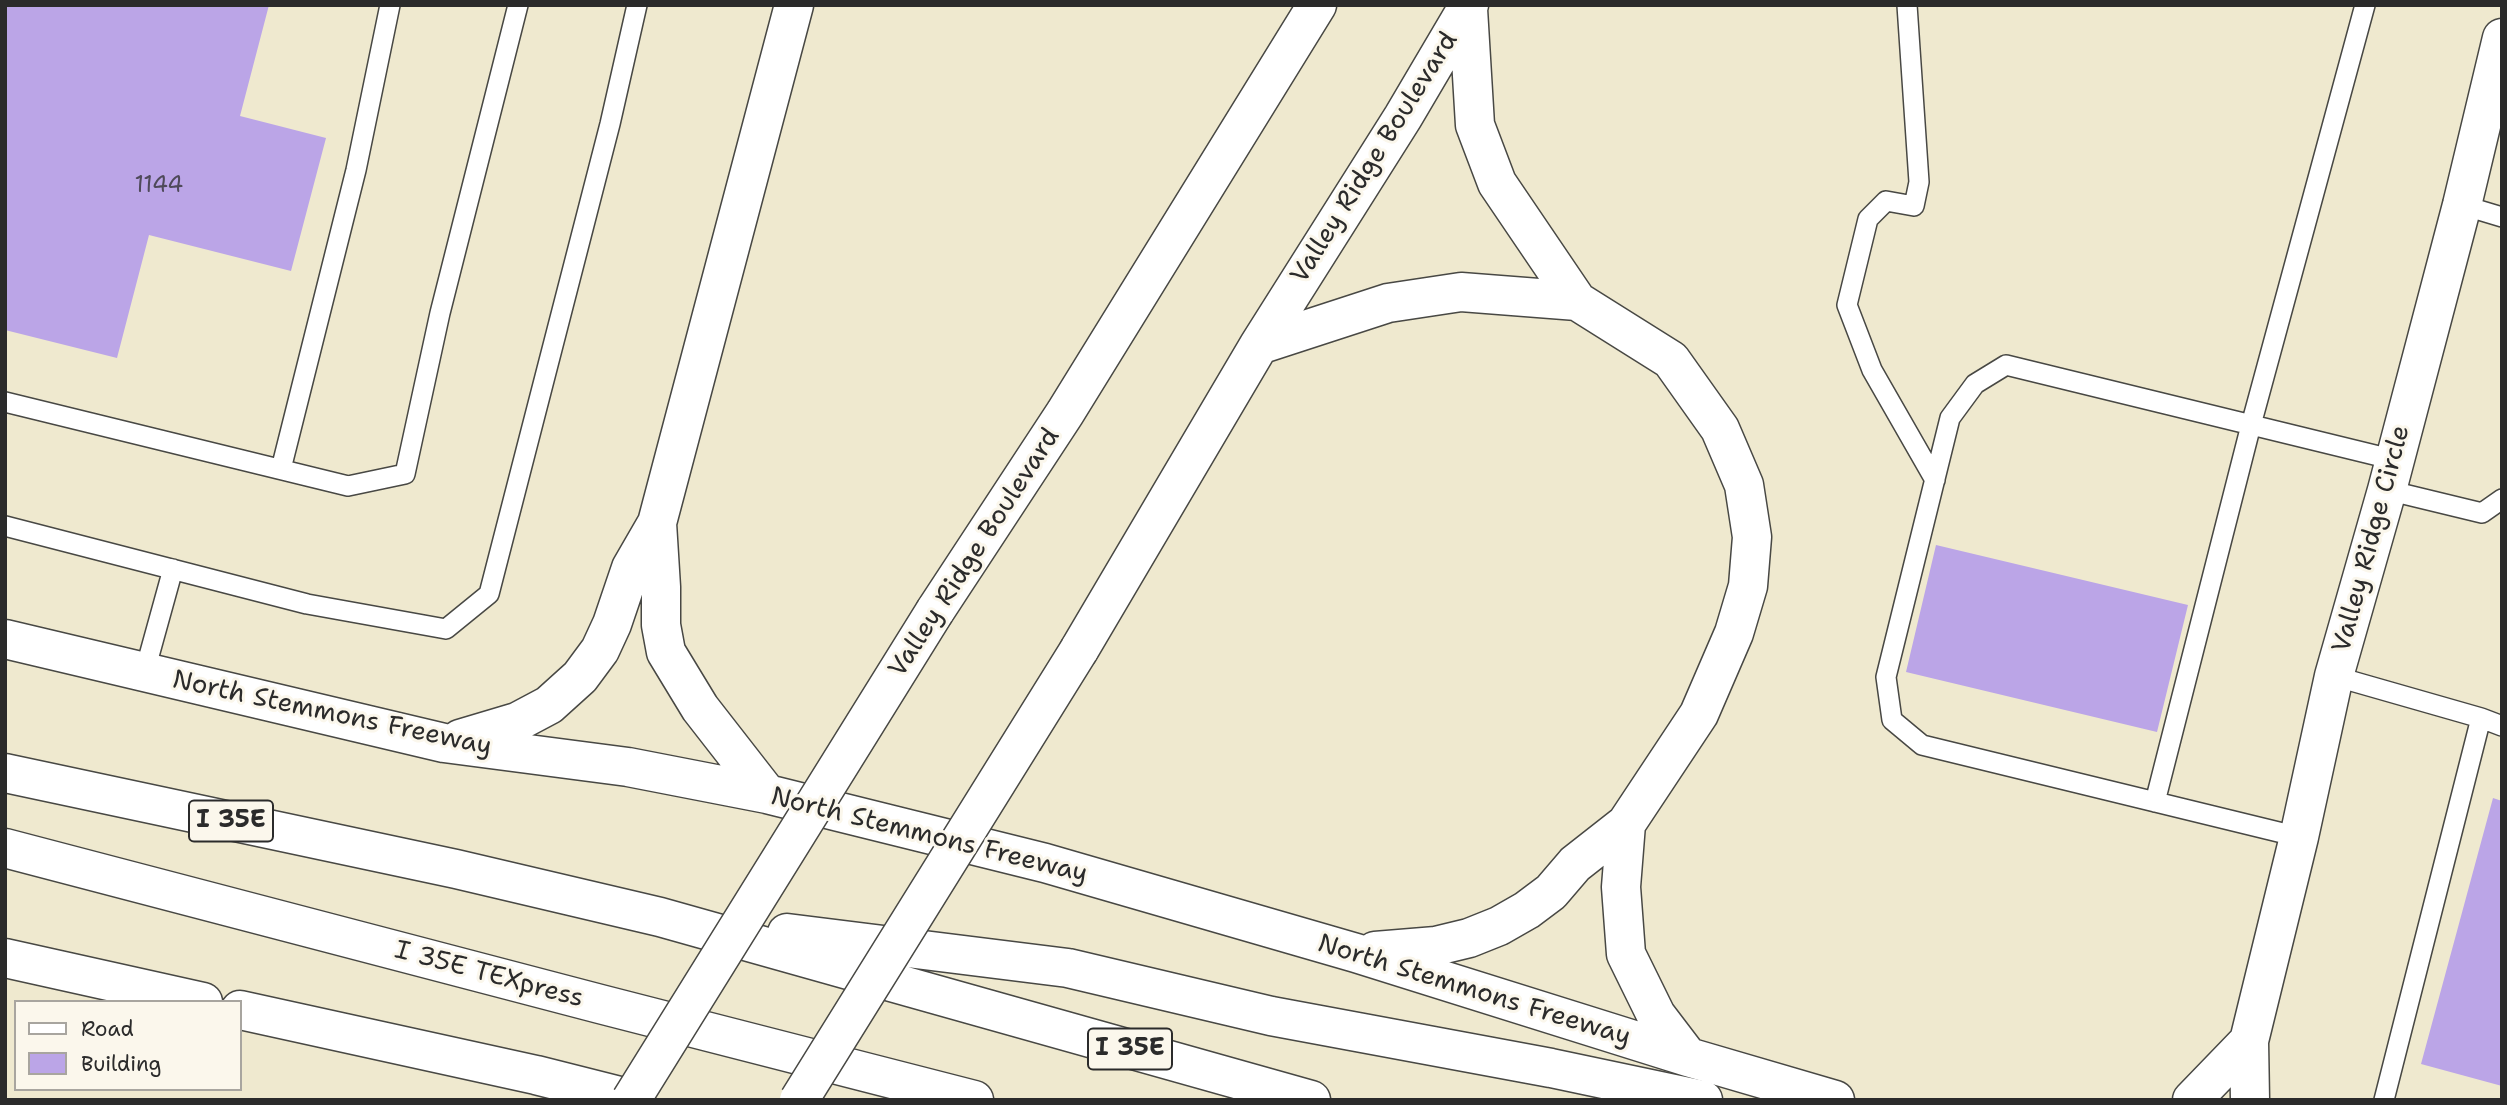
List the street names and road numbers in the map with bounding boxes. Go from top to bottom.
street label: Valley Ridge Boulevard [1285,27,1465,289]
street label: Valley Ridge Circle [2327,422,2417,656]
street label: Valley Ridge Boulevard [883,423,1067,683]
street label: North Stemmons Freeway [170,665,494,763]
street label: North Stemmons Freeway [767,781,1091,891]
road number: I 35E [189,800,273,842]
street label: North Stemmons Freeway [1314,928,1634,1054]
street label: I 35E TEXpress [391,935,587,1015]
road number: I 35E [1088,1028,1172,1070]

